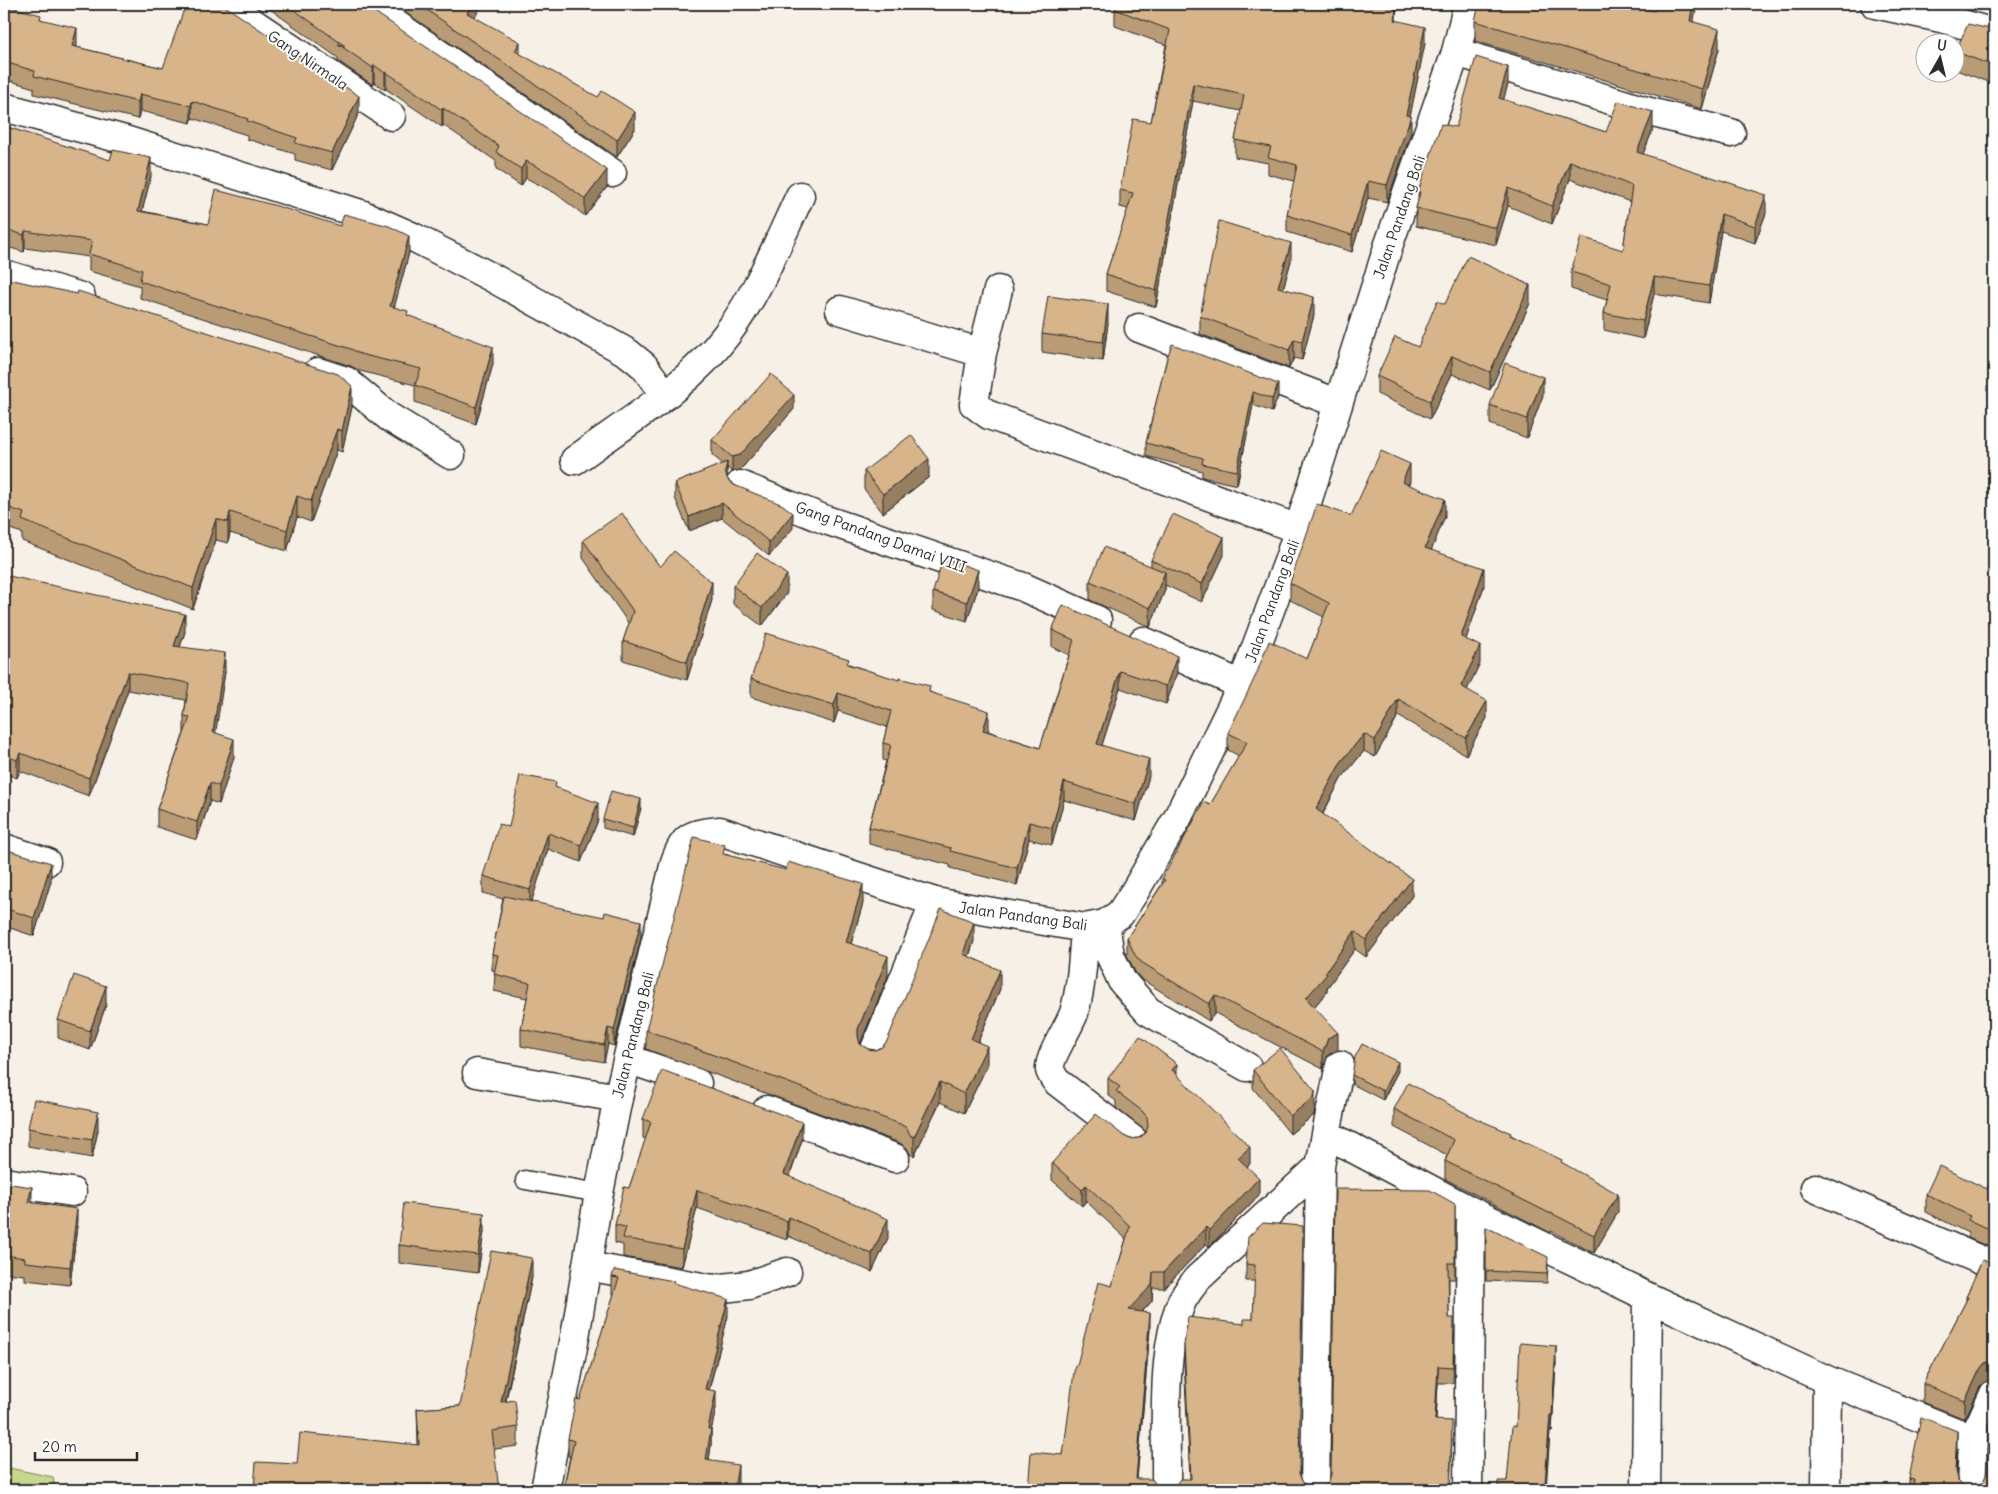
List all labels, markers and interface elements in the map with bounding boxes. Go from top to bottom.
street label: Gang Nirmala [264,26,352,94]
north arrow [1916,32,1966,82]
text: U [1936,36,1948,55]
street label: Jalan Pandang Bali [1369,153,1429,281]
street label: Gang Pandang Damai VIII [793,497,969,577]
street label: Jalan Pandang Bali [1241,537,1303,665]
street label: Jalan Pandang Bali [958,898,1088,934]
street label: Jalan Pandang Bali [608,970,658,1100]
scale bar [35,1429,138,1461]
text: 20 m [42,1437,77,1456]

